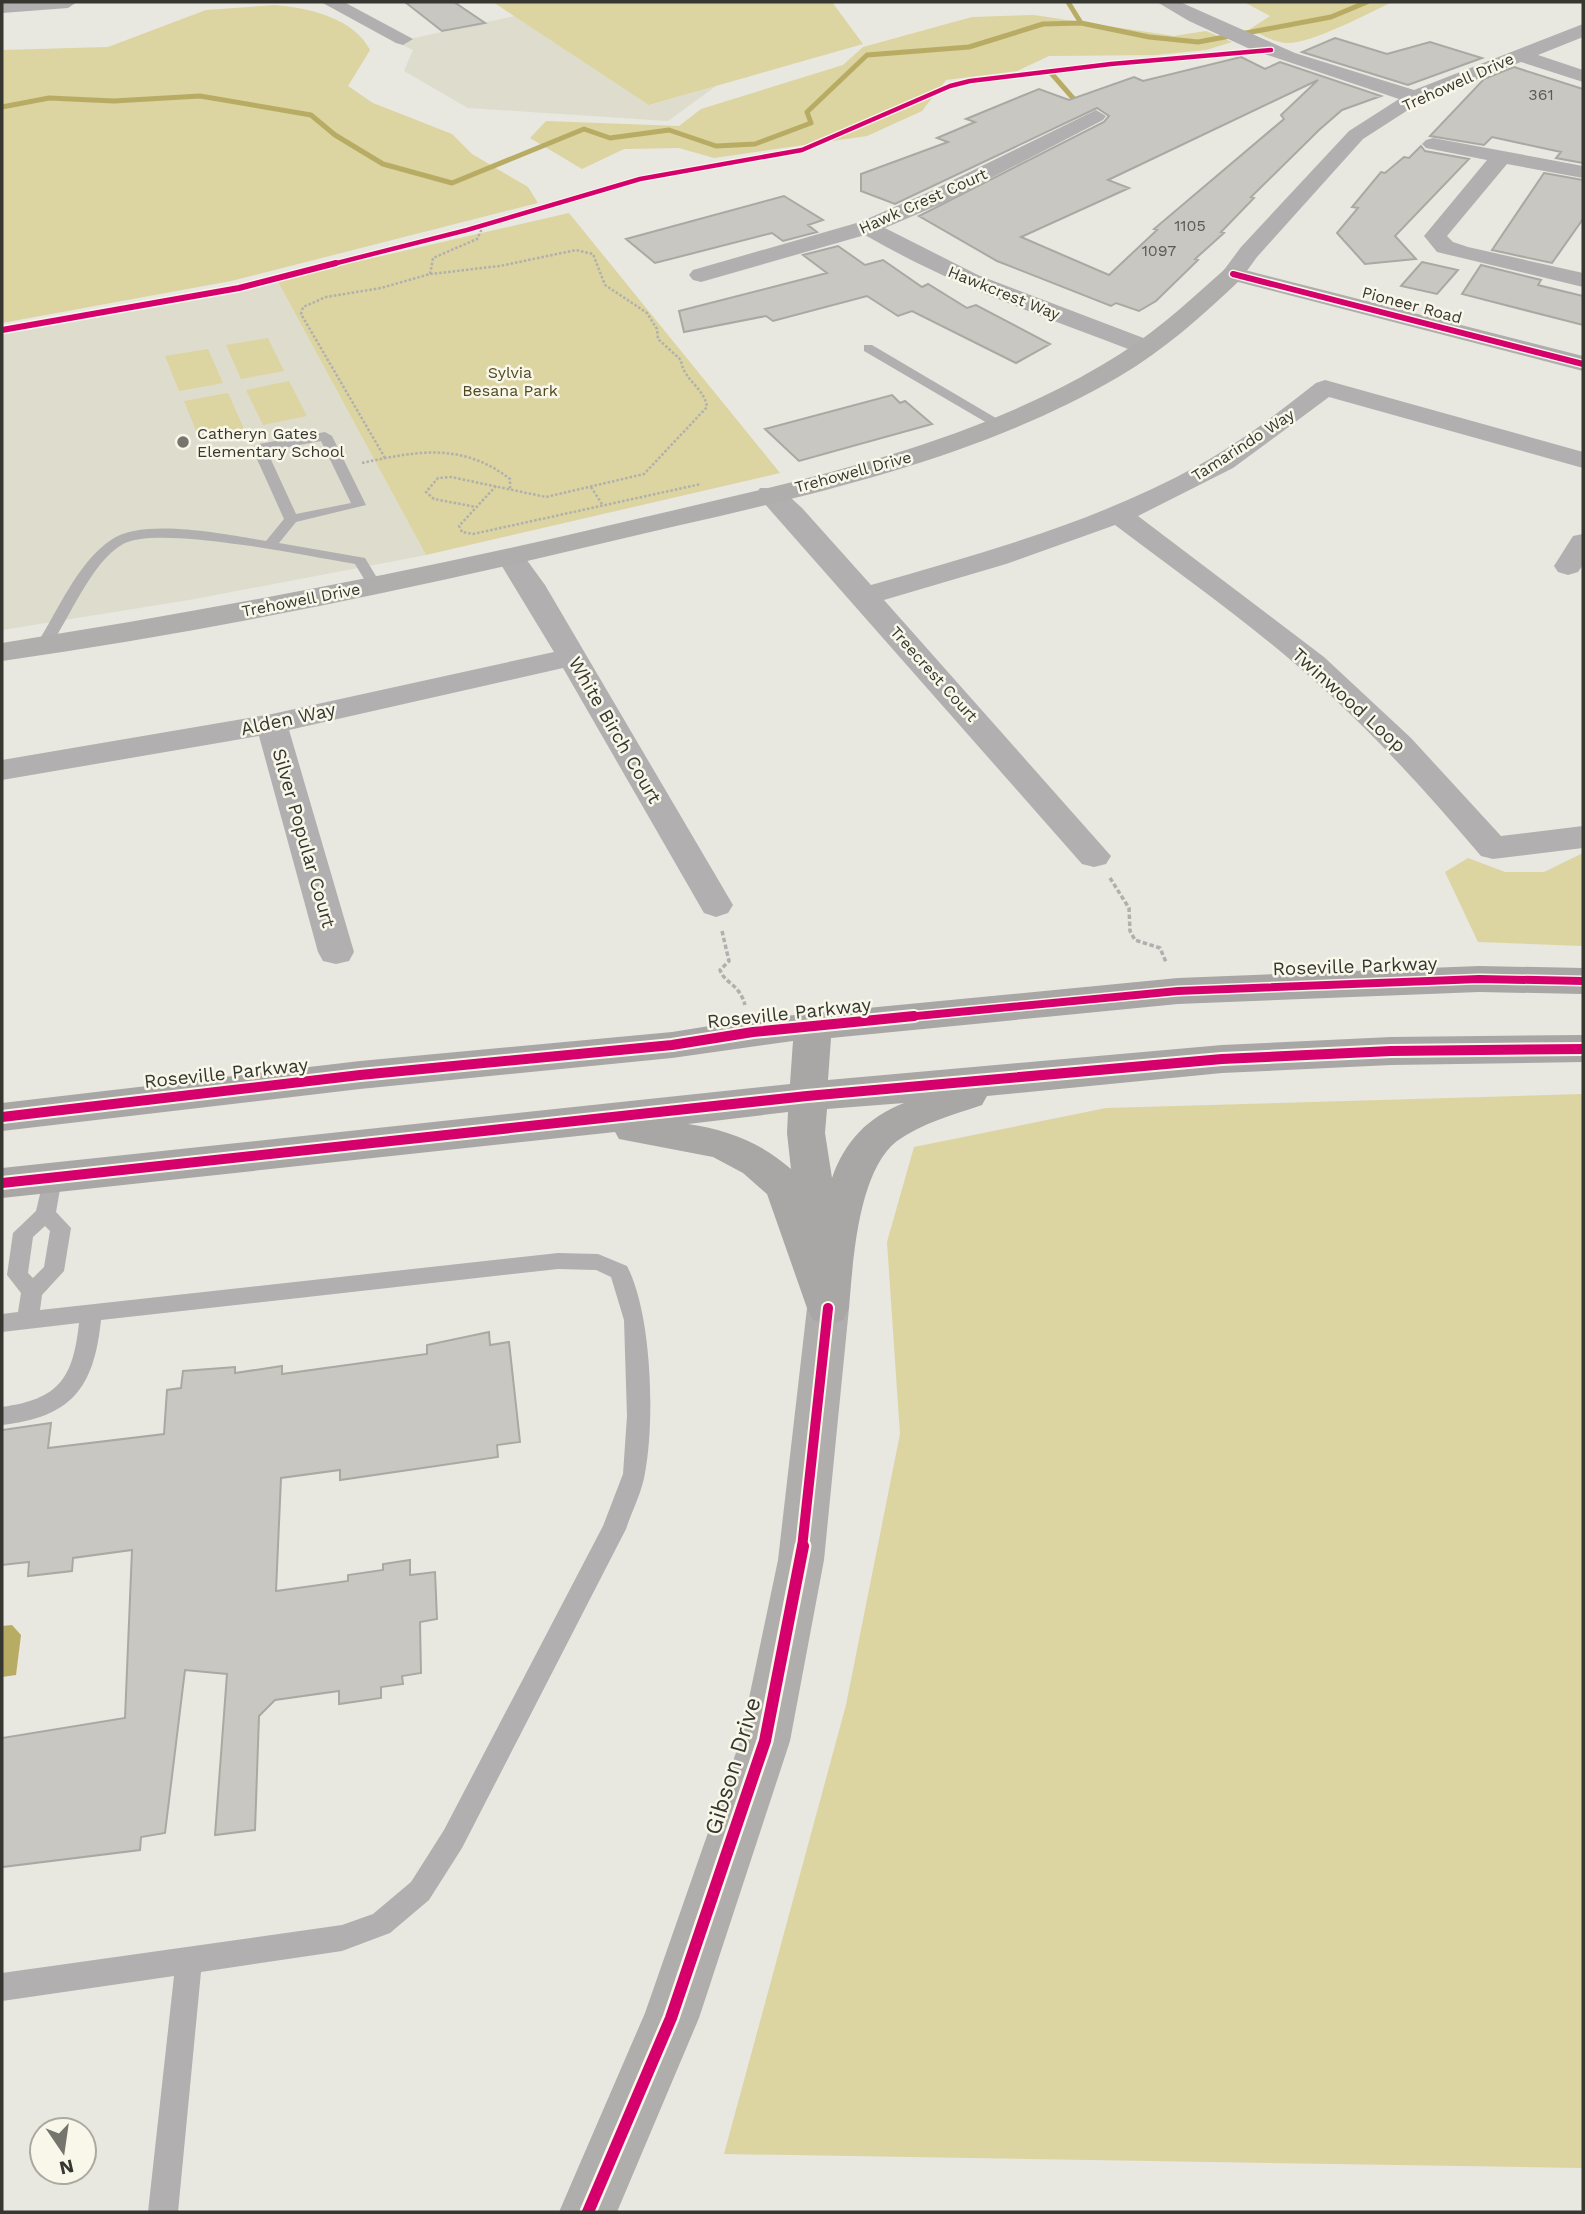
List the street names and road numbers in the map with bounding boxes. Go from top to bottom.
street label: Trehowell Drive [1399,49,1517,115]
street label: Hawk Crest Court [856,164,990,238]
street label: Hawkcrest Way [945,262,1063,324]
street label: Pioneer Road [1360,283,1464,327]
street label: Tamarindo Way [1188,404,1298,485]
street label: Trehowell Drive [793,447,913,497]
street label: Trehowell Drive [240,579,362,621]
street label: Treecrest Court [886,622,982,726]
street label: Twinwood Loop [1287,643,1411,757]
street label: White Birch Court [564,653,666,807]
street label: Alden Way [238,698,338,740]
street label: Silver Popular Court [267,746,341,930]
street label: Roseville Parkway [1272,952,1438,980]
street label: Roseville Parkway [706,993,872,1033]
street label: Roseville Parkway [143,1053,309,1093]
street label: Gibson Drive [699,1694,767,1838]

